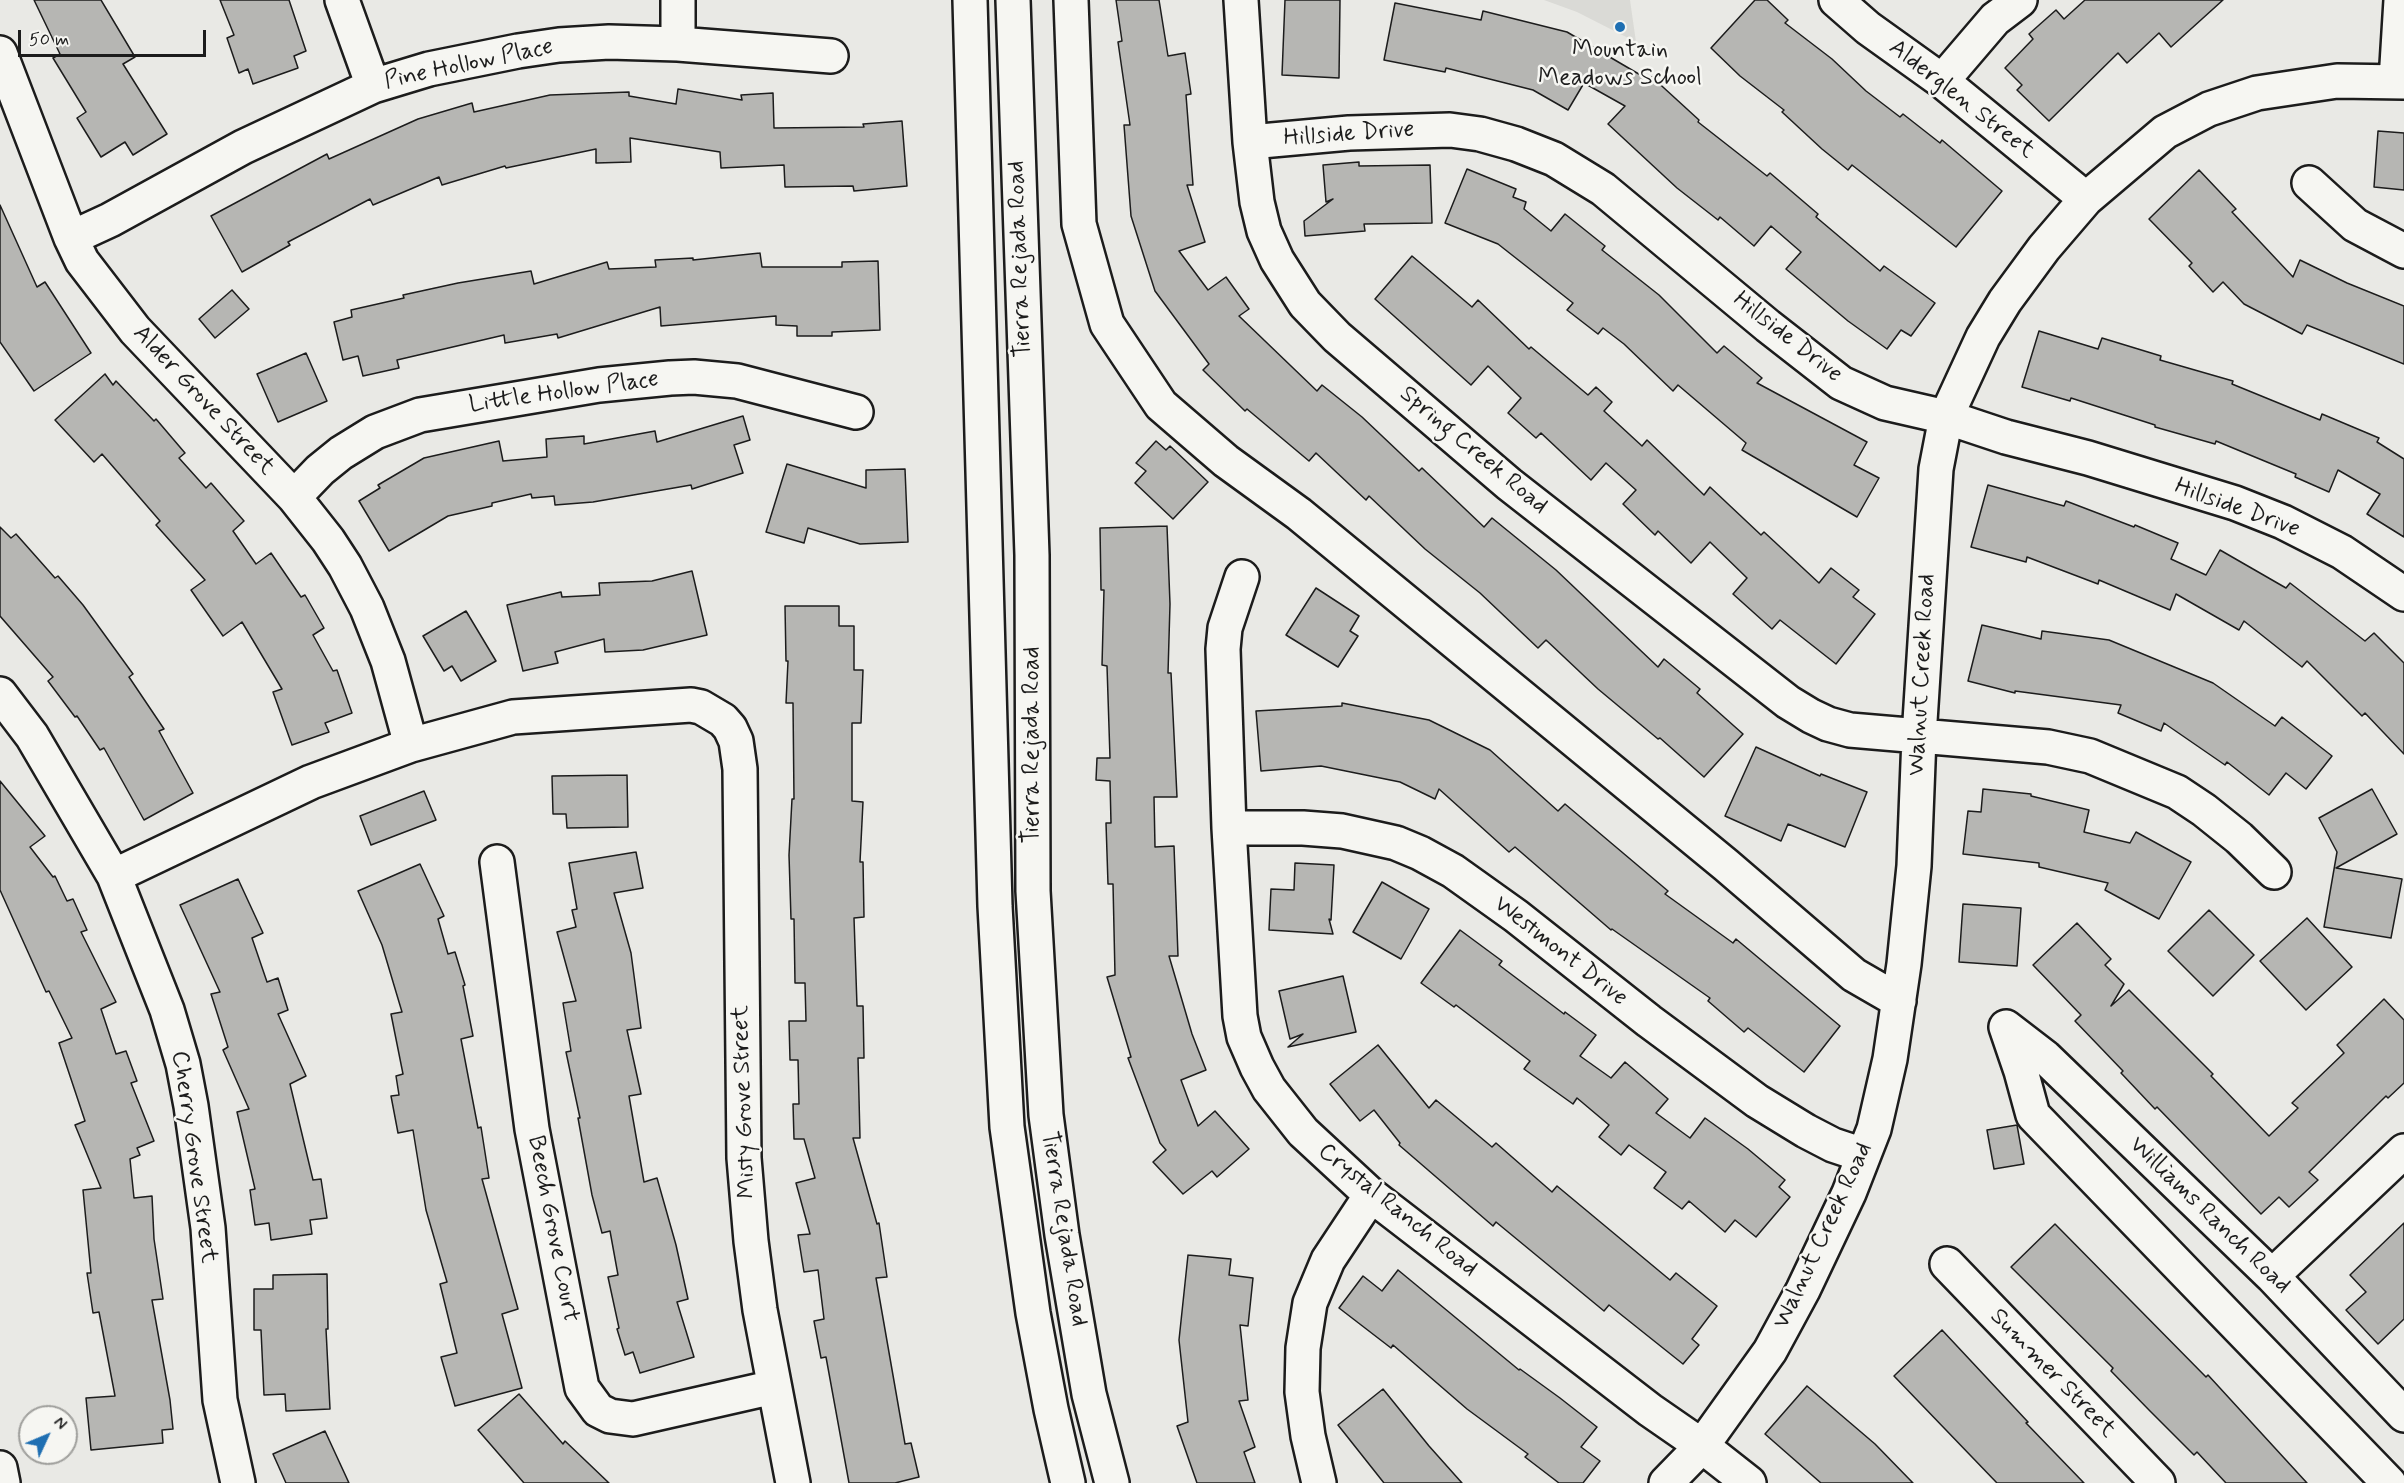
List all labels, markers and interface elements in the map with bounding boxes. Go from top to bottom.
scale bar [21,18,208,56]
marker: Mountain Meadows School [1613,20,1627,34]
text: 50 m [29,28,69,52]
street label: Pine Hollow Place [382,33,556,97]
street label: Alderglen Street [1882,34,2040,166]
place label: Mountain Meadows School [1538,37,1702,93]
street label: Hillside Drive [1283,116,1415,154]
street label: Tierra Rejada Road [1003,160,1039,358]
street label: Hillside Drive [1726,286,1848,390]
street label: Alder Grove Street [126,320,280,482]
street label: Little Hollow Place [467,365,661,421]
street label: Spring Creek Road [1393,381,1553,521]
street label: Hillside Drive [2170,473,2304,545]
street label: Walnut Creek Road [1903,573,1943,777]
street label: Tierra Rejada Road [1019,646,1047,844]
street label: Westmont Drive [1487,891,1633,1013]
street label: Misty Grove Street [727,1005,763,1199]
street label: Cherry Grove Street [164,1049,222,1265]
street label: Tierra Rejada Road [1033,1129,1093,1329]
street label: Williams Ranch Road [2122,1131,2296,1301]
street label: Beech Grove Court [520,1133,584,1325]
street label: Crystal Ranch Road [1311,1138,1483,1284]
street label: Walnut Creek Road [1768,1138,1880,1334]
street label: Summer Street [1983,1303,2121,1445]
north arrow [18,1405,78,1465]
text: N [49,1412,71,1435]

